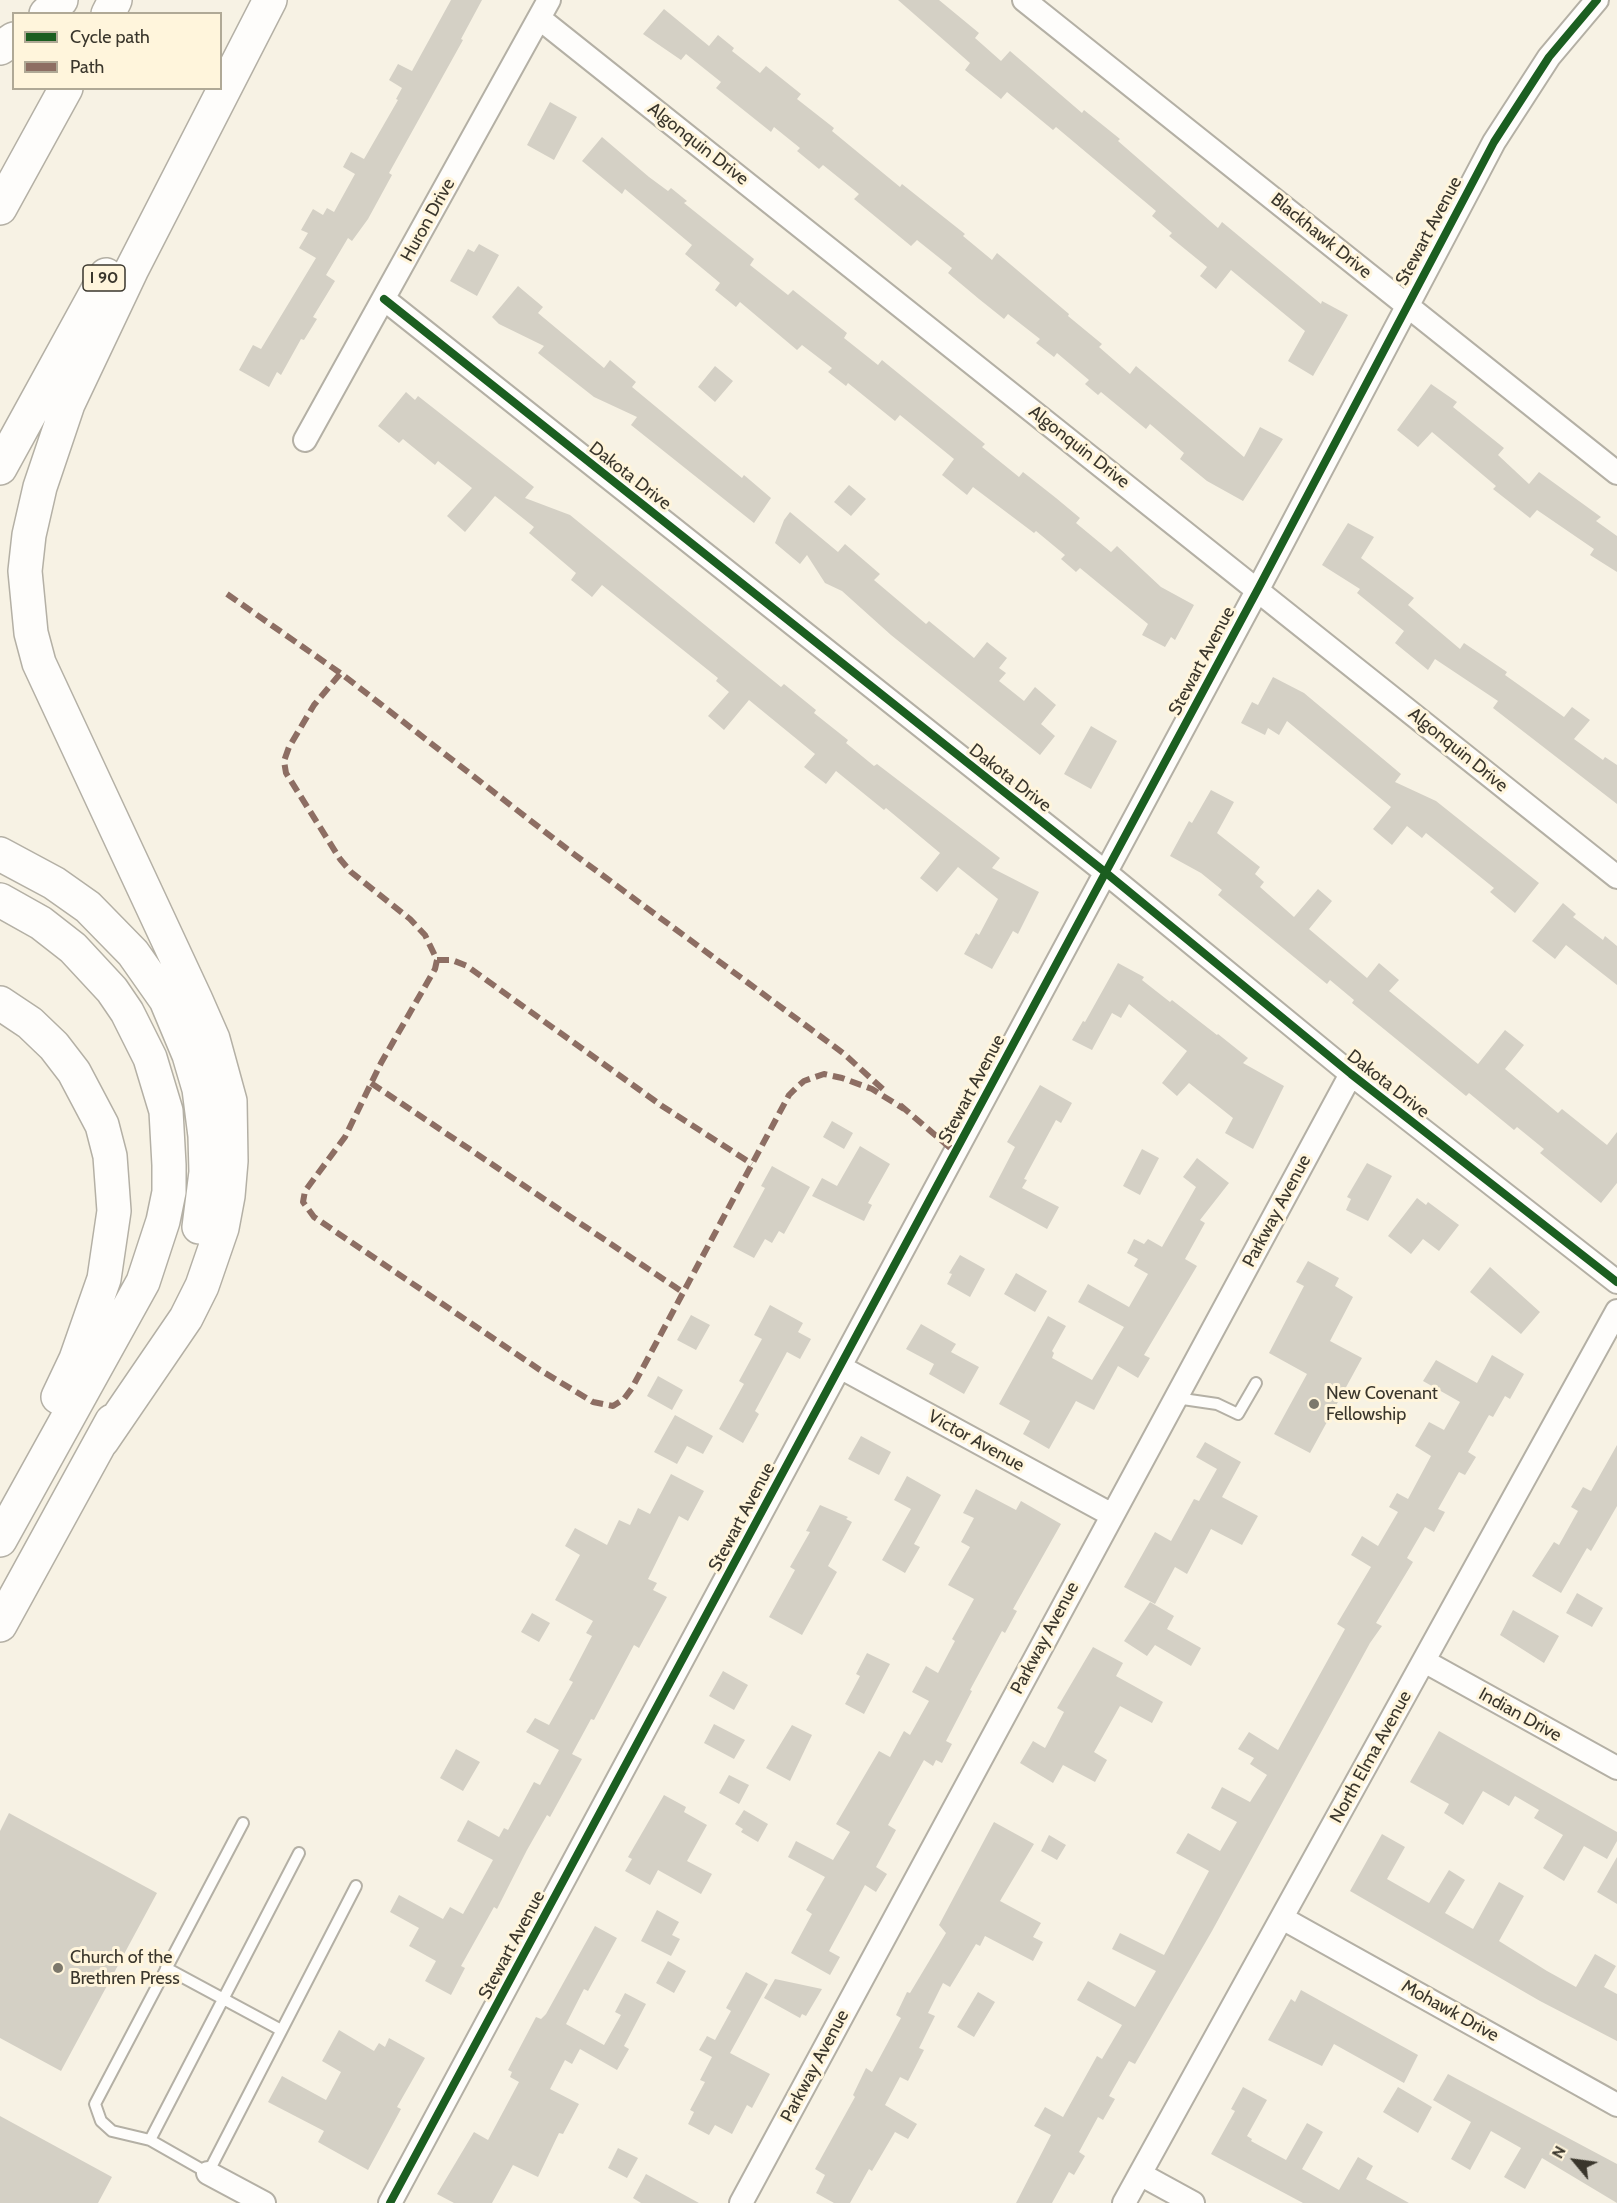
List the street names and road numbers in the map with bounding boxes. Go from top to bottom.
street label: Algonquin Drive [643,98,753,190]
street label: Stewart Avenue [1391,173,1467,289]
street label: Huron Drive [396,175,460,265]
street label: Blackhawk Drive [1266,189,1376,283]
road number: I 90 [83,265,125,291]
street label: Algonquin Drive [1024,401,1134,493]
street label: Dakota Drive [585,437,675,515]
street label: Stewart Avenue [1164,603,1240,719]
street label: Algonquin Drive [1404,703,1512,797]
street label: Dakota Drive [965,739,1055,817]
street label: Stewart Avenue [934,1031,1010,1147]
street label: Dakota Drive [1343,1045,1433,1123]
street label: Parkway Avenue [1238,1151,1316,1271]
street label: Victor Avenue [924,1406,1028,1476]
street label: Stewart Avenue [704,1459,780,1575]
street label: Parkway Avenue [1006,1578,1084,1698]
street label: Indian Drive [1475,1683,1565,1747]
street label: North Elma Avenue [1326,1687,1416,1827]
street label: Stewart Avenue [474,1887,550,2003]
street label: Mohawk Drive [1398,1975,1502,2047]
street label: Parkway Avenue [776,2006,854,2126]

